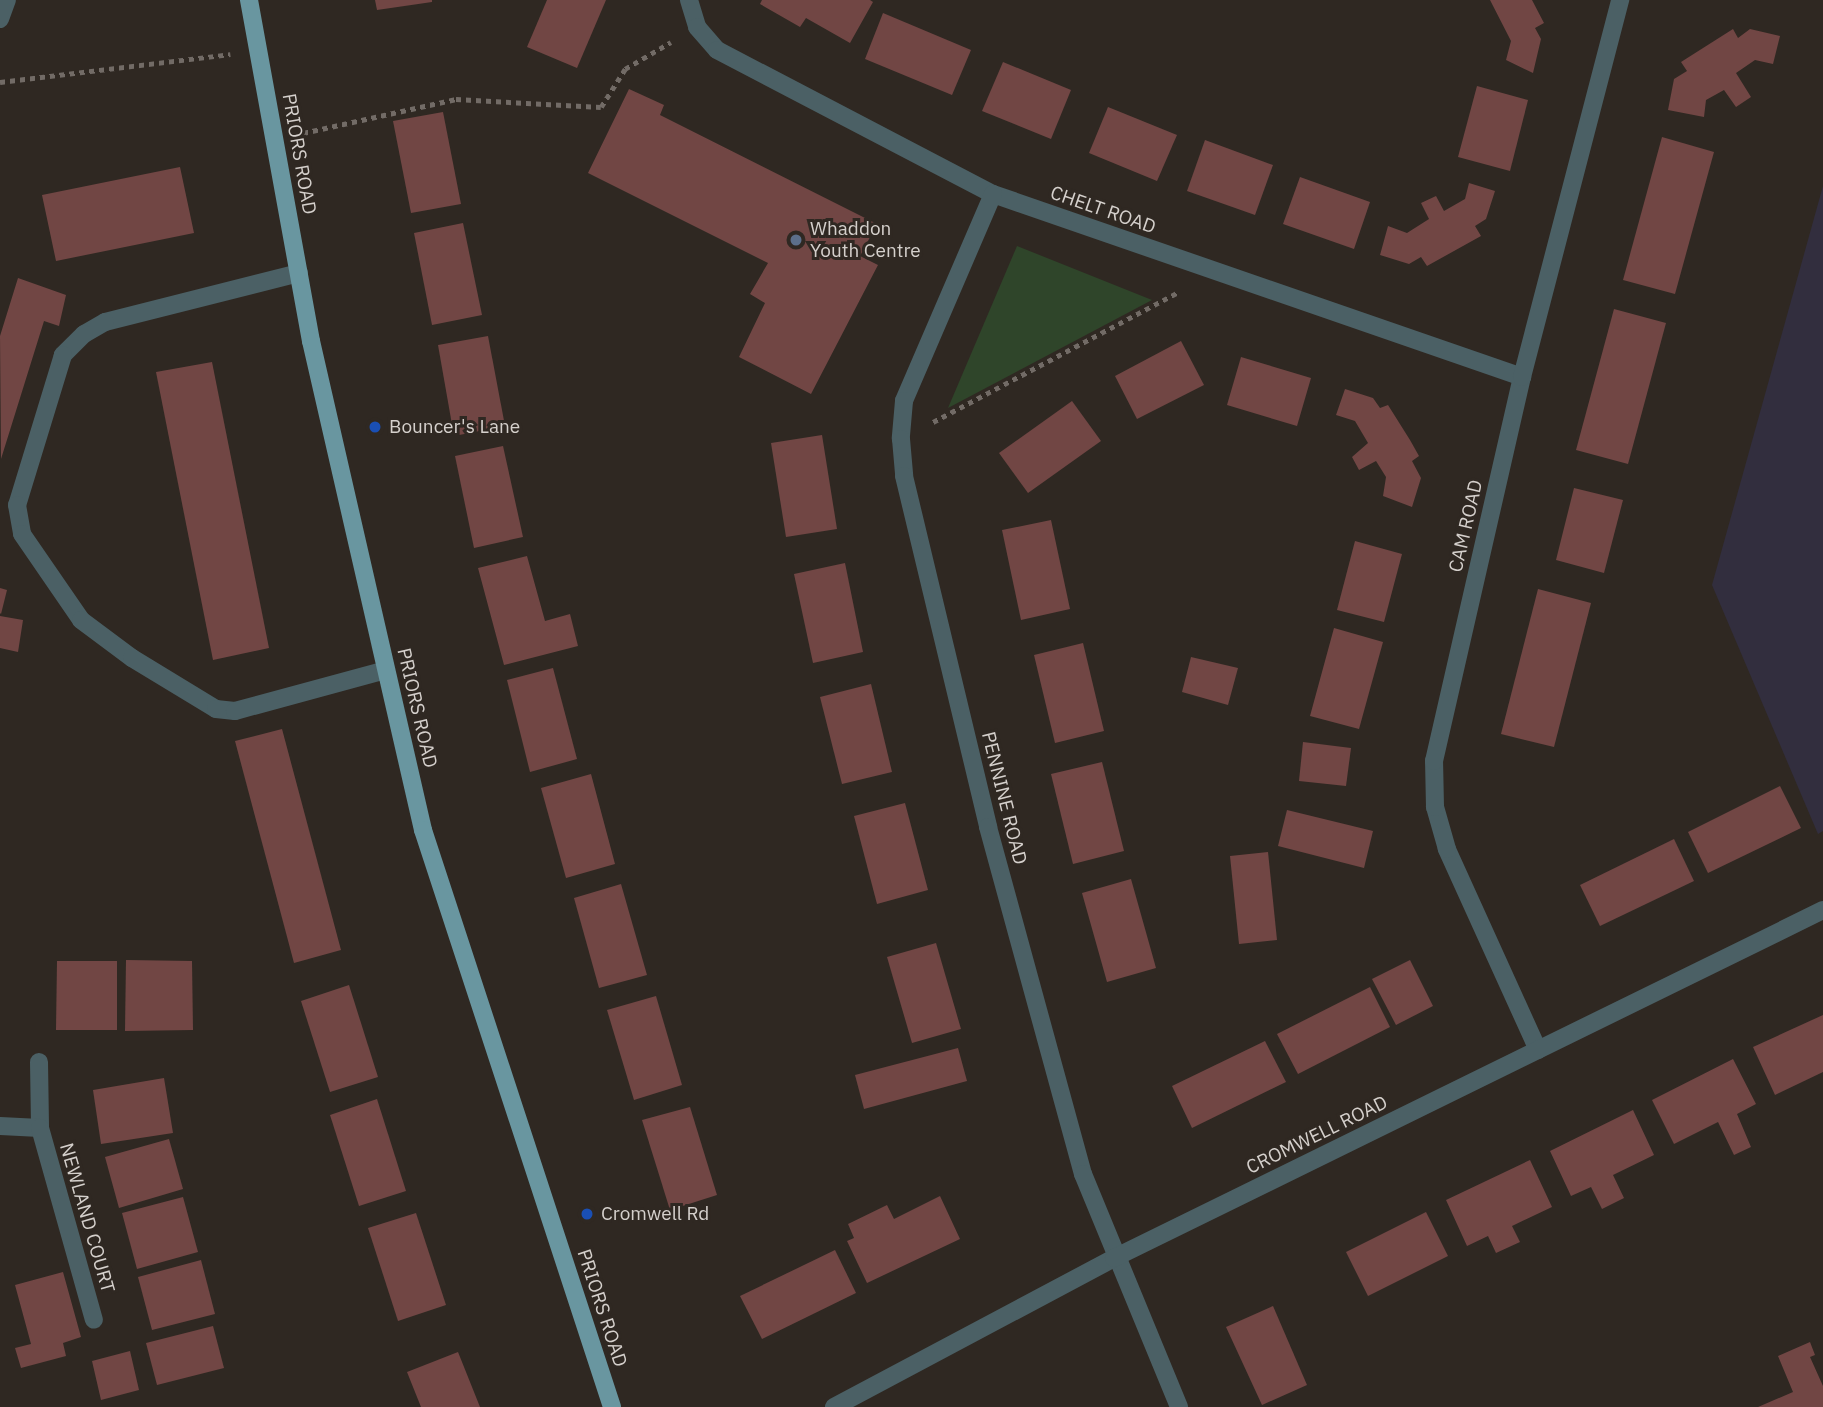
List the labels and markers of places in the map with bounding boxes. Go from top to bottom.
place label: Whaddon Youth Centre [810,218,921,262]
marker: Whaddon Youth Centre [788,232,804,248]
place label: Bouncer's Lane [389,416,520,438]
marker: Bouncer's Lane [367,419,383,435]
place label: Cromwell Rd [601,1203,709,1225]
marker: Cromwell Rd [579,1206,595,1222]

